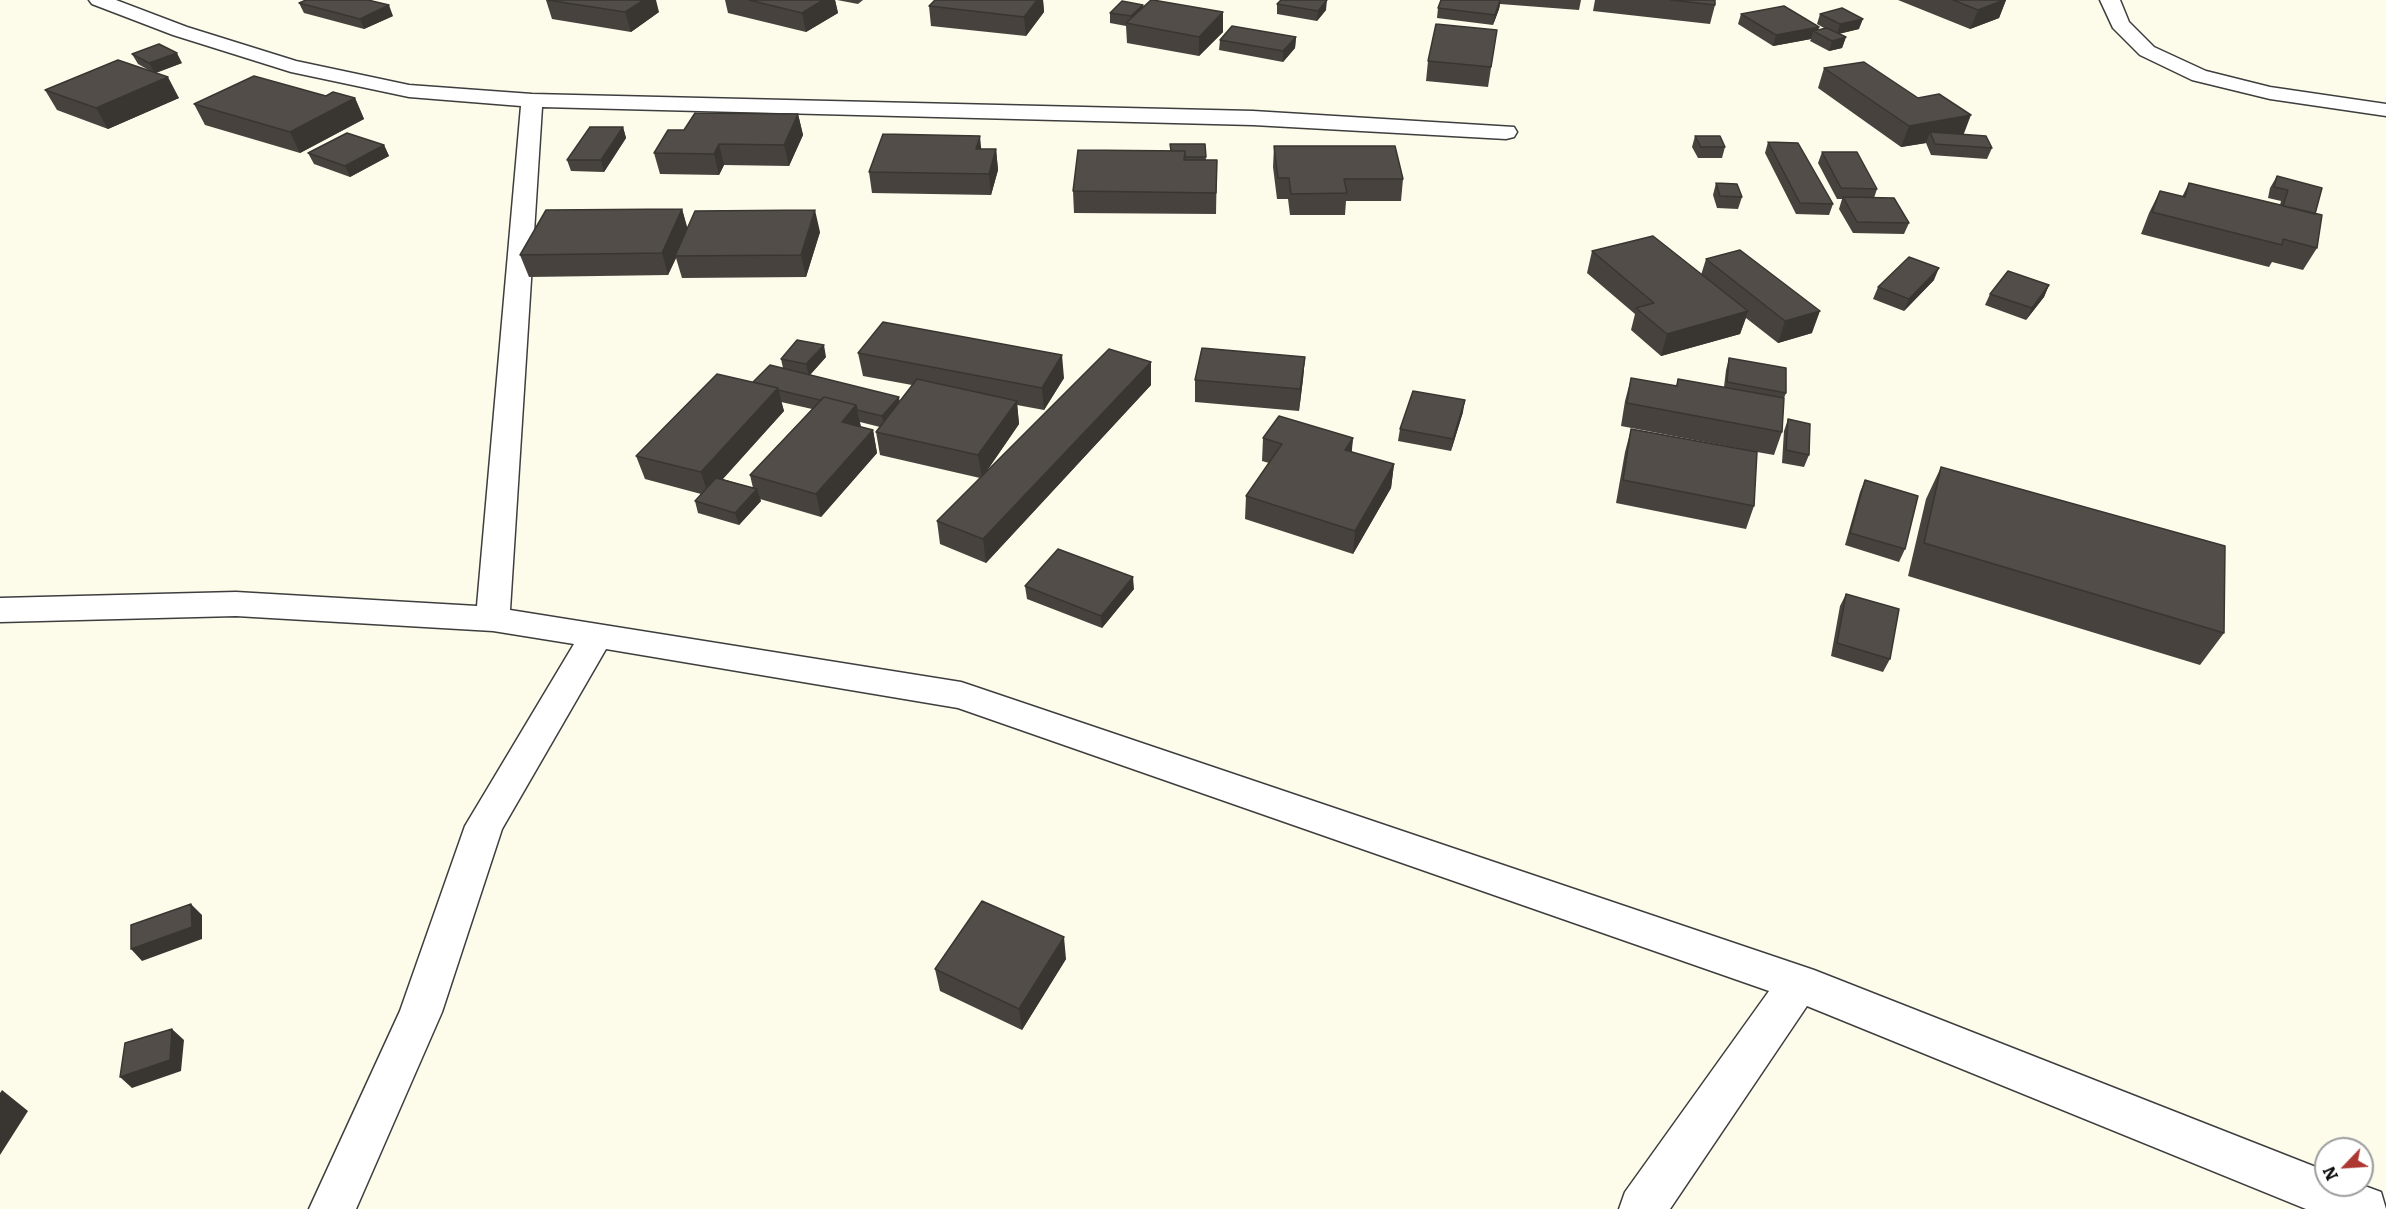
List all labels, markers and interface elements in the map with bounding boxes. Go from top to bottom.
north arrow [2314,1137,2374,1197]
text: N [2316,1163,2343,1185]

